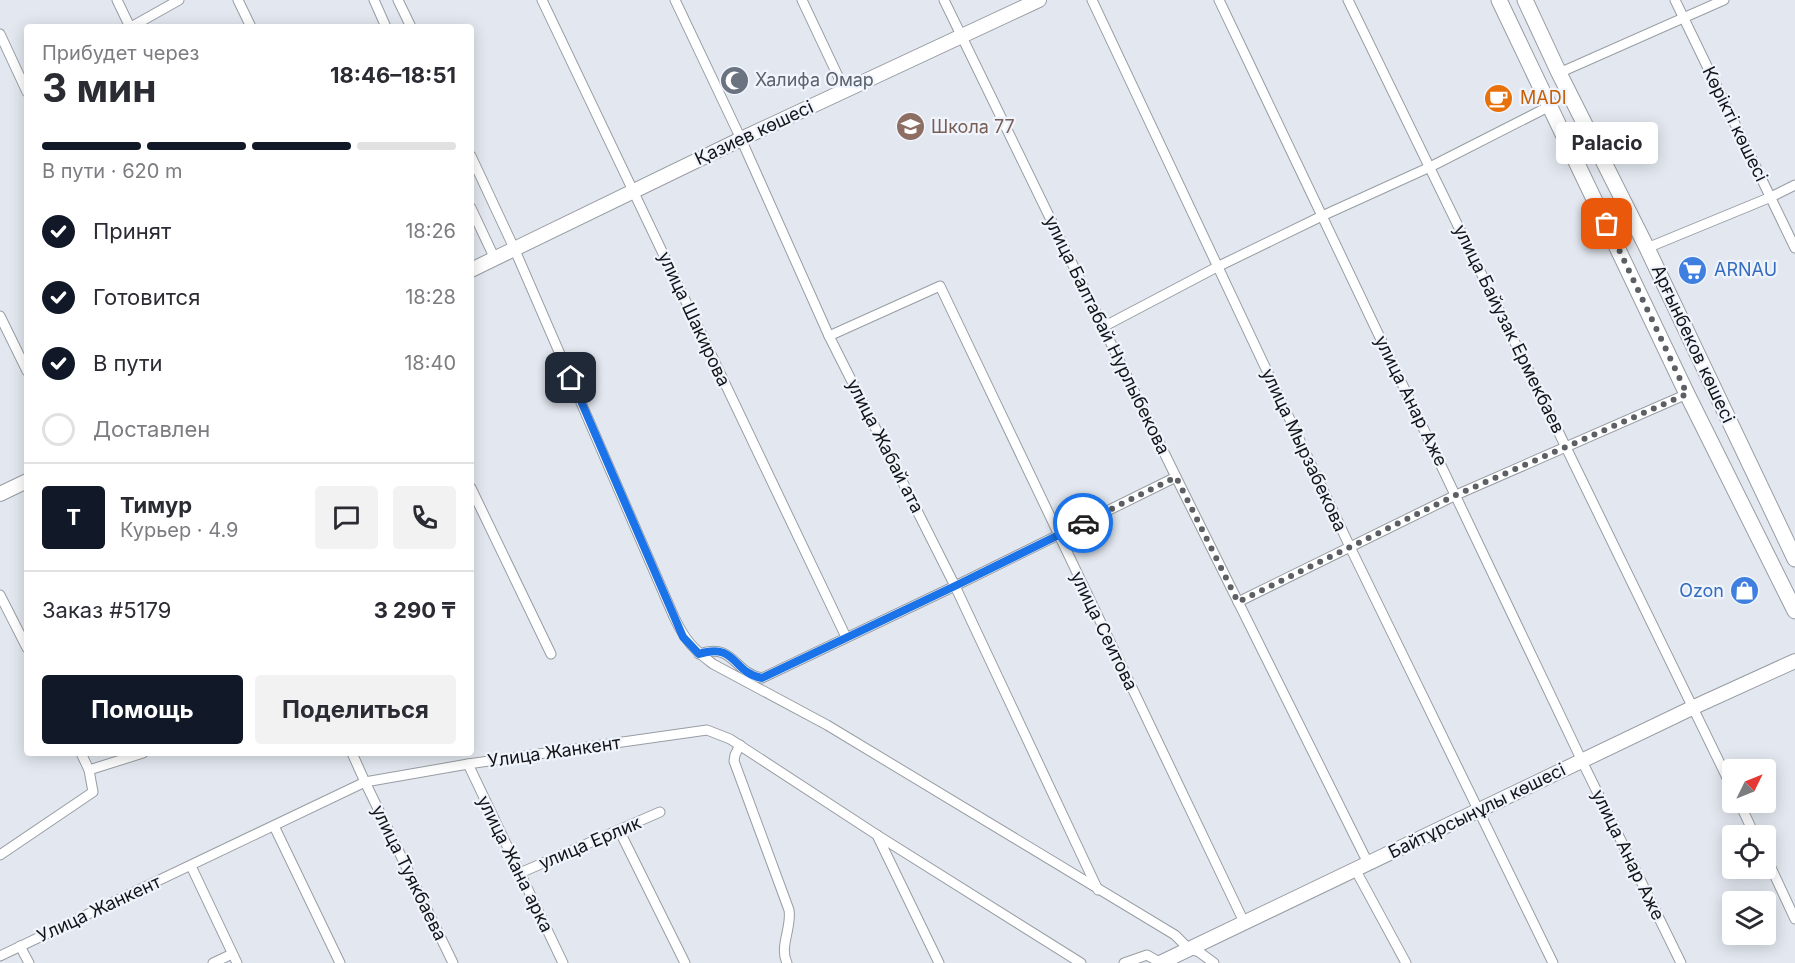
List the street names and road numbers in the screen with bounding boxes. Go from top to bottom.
street label: Көрікті көшесі [1699,63,1772,185]
street label: Қазиев көшесі [691,96,816,169]
street label: улица Балтабай Нурлыбекова [1040,212,1175,458]
street label: улица Байузак Ермекбаев [1450,221,1569,436]
street label: улица Шакирова [654,248,735,389]
street label: Арғынбеков көшесі [1648,261,1739,426]
street label: улица Анар Аже [1371,332,1452,469]
street label: улица Мырзабекова [1257,365,1351,535]
street label: улица Жабай ата [843,375,928,516]
street label: улица Сеитова [1067,568,1142,694]
street label: Улица Жанкент [486,732,622,771]
street label: Байтұрсынұлы көшесі [1385,758,1569,863]
street label: улица Анар Аже [1588,786,1669,923]
street label: улица Жана арка [473,792,558,936]
street label: улица Туякбаева [368,802,451,944]
street label: улица Ерлик [536,812,644,873]
street label: Улица Жанкент [34,870,165,946]

